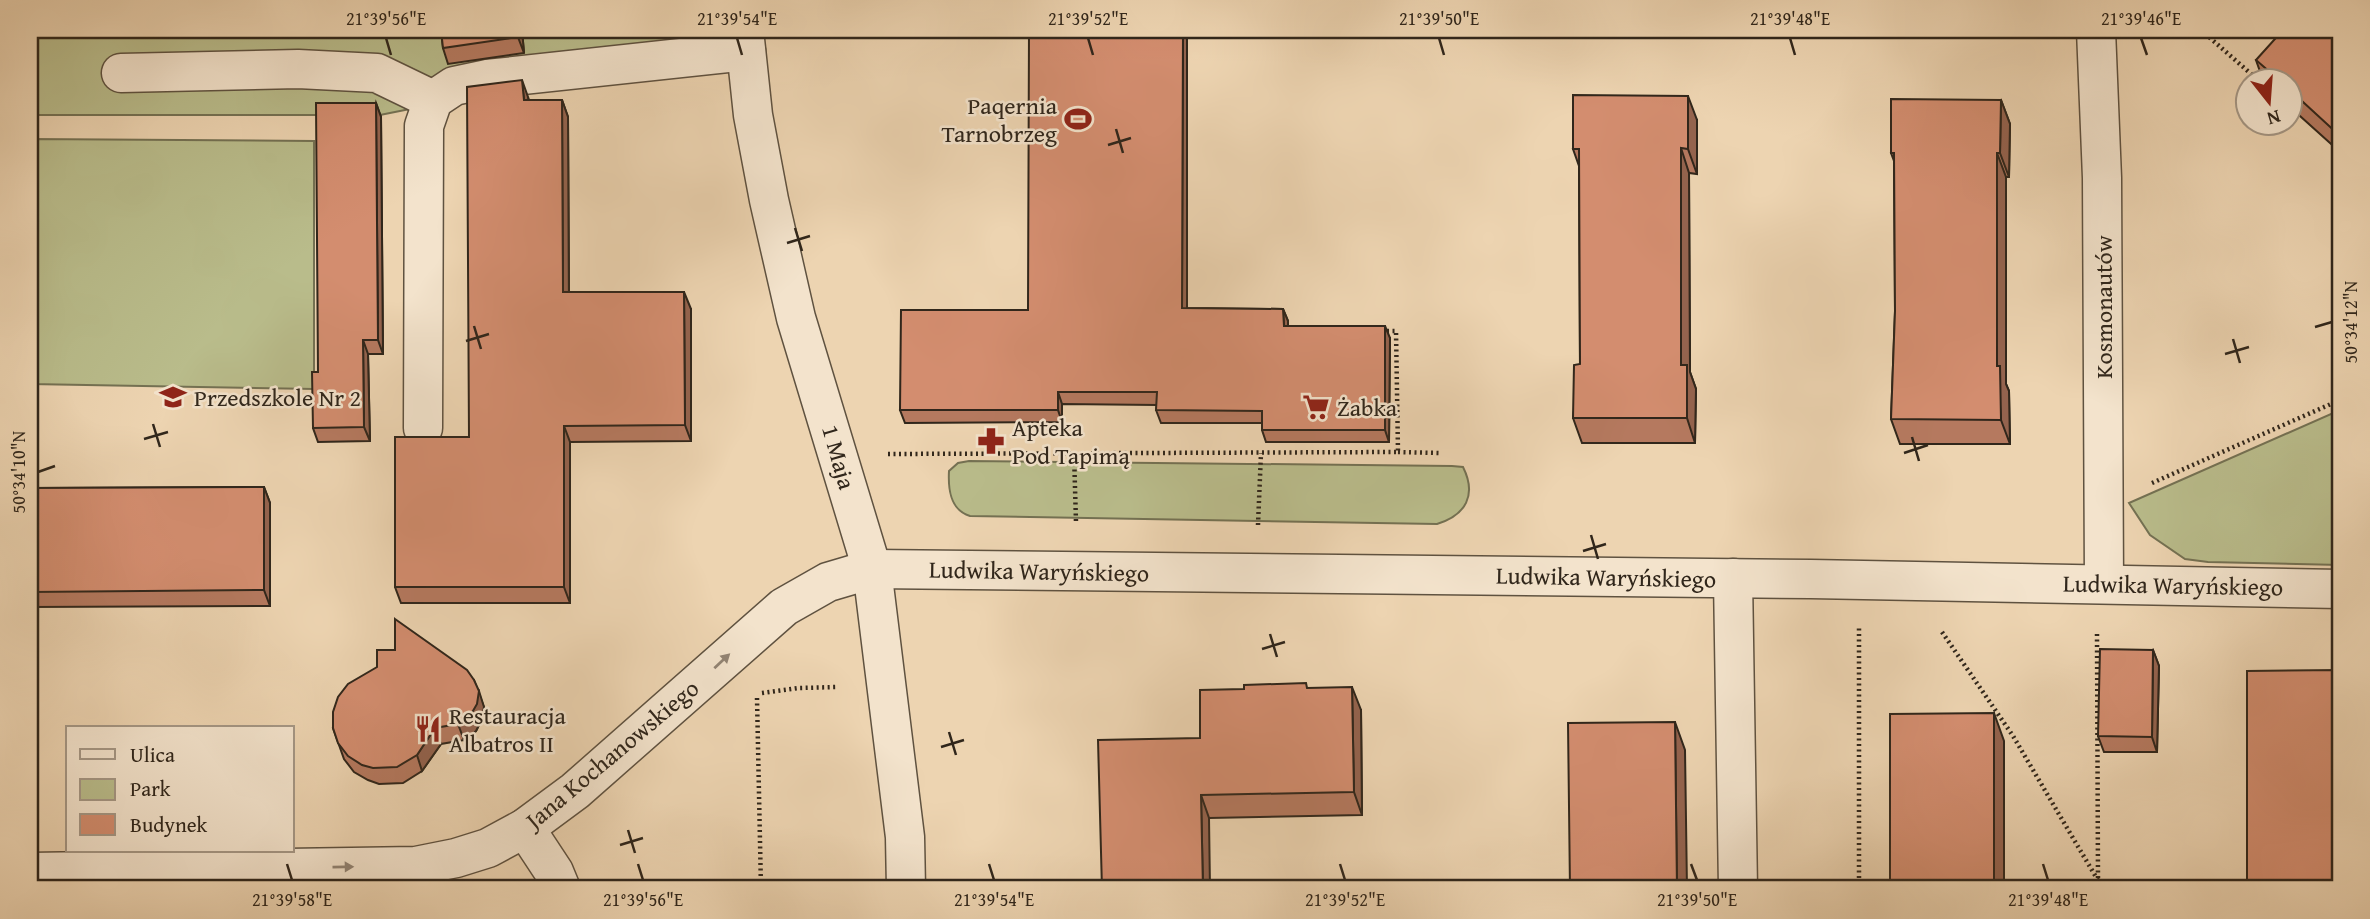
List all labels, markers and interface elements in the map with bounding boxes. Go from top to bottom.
text: 21°39'56"E [346,5,426,32]
text: 21°39'54"E [697,5,777,32]
text: 21°39'52"E [1048,5,1128,32]
text: 21°39'50"E [1399,5,1479,32]
text: 21°39'48"E [1750,5,1830,32]
text: 21°39'46"E [2101,5,2181,32]
north arrow [2234,66,2304,136]
place label: Paqernia Tarnobrzeg [942,88,1058,151]
text: N [2264,103,2284,134]
sports icon: Paqernia Tarnobrzeg [1063,104,1093,134]
street label: Kosmonautów [2086,235,2121,379]
text: 50°34'12"N [2337,280,2364,363]
place label: Przedszkole Nr 2 [194,380,361,415]
school or university icon: Przedszkole Nr 2 [158,382,188,412]
place label: Żabka [1337,390,1398,425]
supermarket icon: Żabka [1301,392,1331,422]
place label: Apteka Pod Tapimą [1012,410,1130,473]
street label: 1 Maja [813,421,865,494]
pharmacy icon: Apteka Pod Tapimą [976,426,1006,456]
text: 50°34'10"N [5,430,32,513]
street label: Ludwika Waryńskiego [929,552,1149,590]
street label: Ludwika Waryńskiego [1496,558,1716,596]
street label: Ludwika Waryńskiego [2063,566,2283,604]
one-way arrow [713,654,730,670]
street label: Jana Kochanowskiego [515,671,706,839]
place label: Restauracja Albatros II [449,698,566,761]
restaurant icon: Restauracja Albatros II [413,714,443,744]
legend [66,726,294,852]
text: Ulica [130,739,175,770]
text: Park [130,773,171,804]
text: Budynek [130,809,208,840]
one-way arrow [332,861,354,872]
text: 21°39'58"E [252,886,332,913]
text: 21°39'56"E [603,886,683,913]
text: 21°39'54"E [954,886,1034,913]
text: 21°39'52"E [1305,886,1385,913]
text: 21°39'50"E [1657,886,1737,913]
text: 21°39'48"E [2008,886,2088,913]

